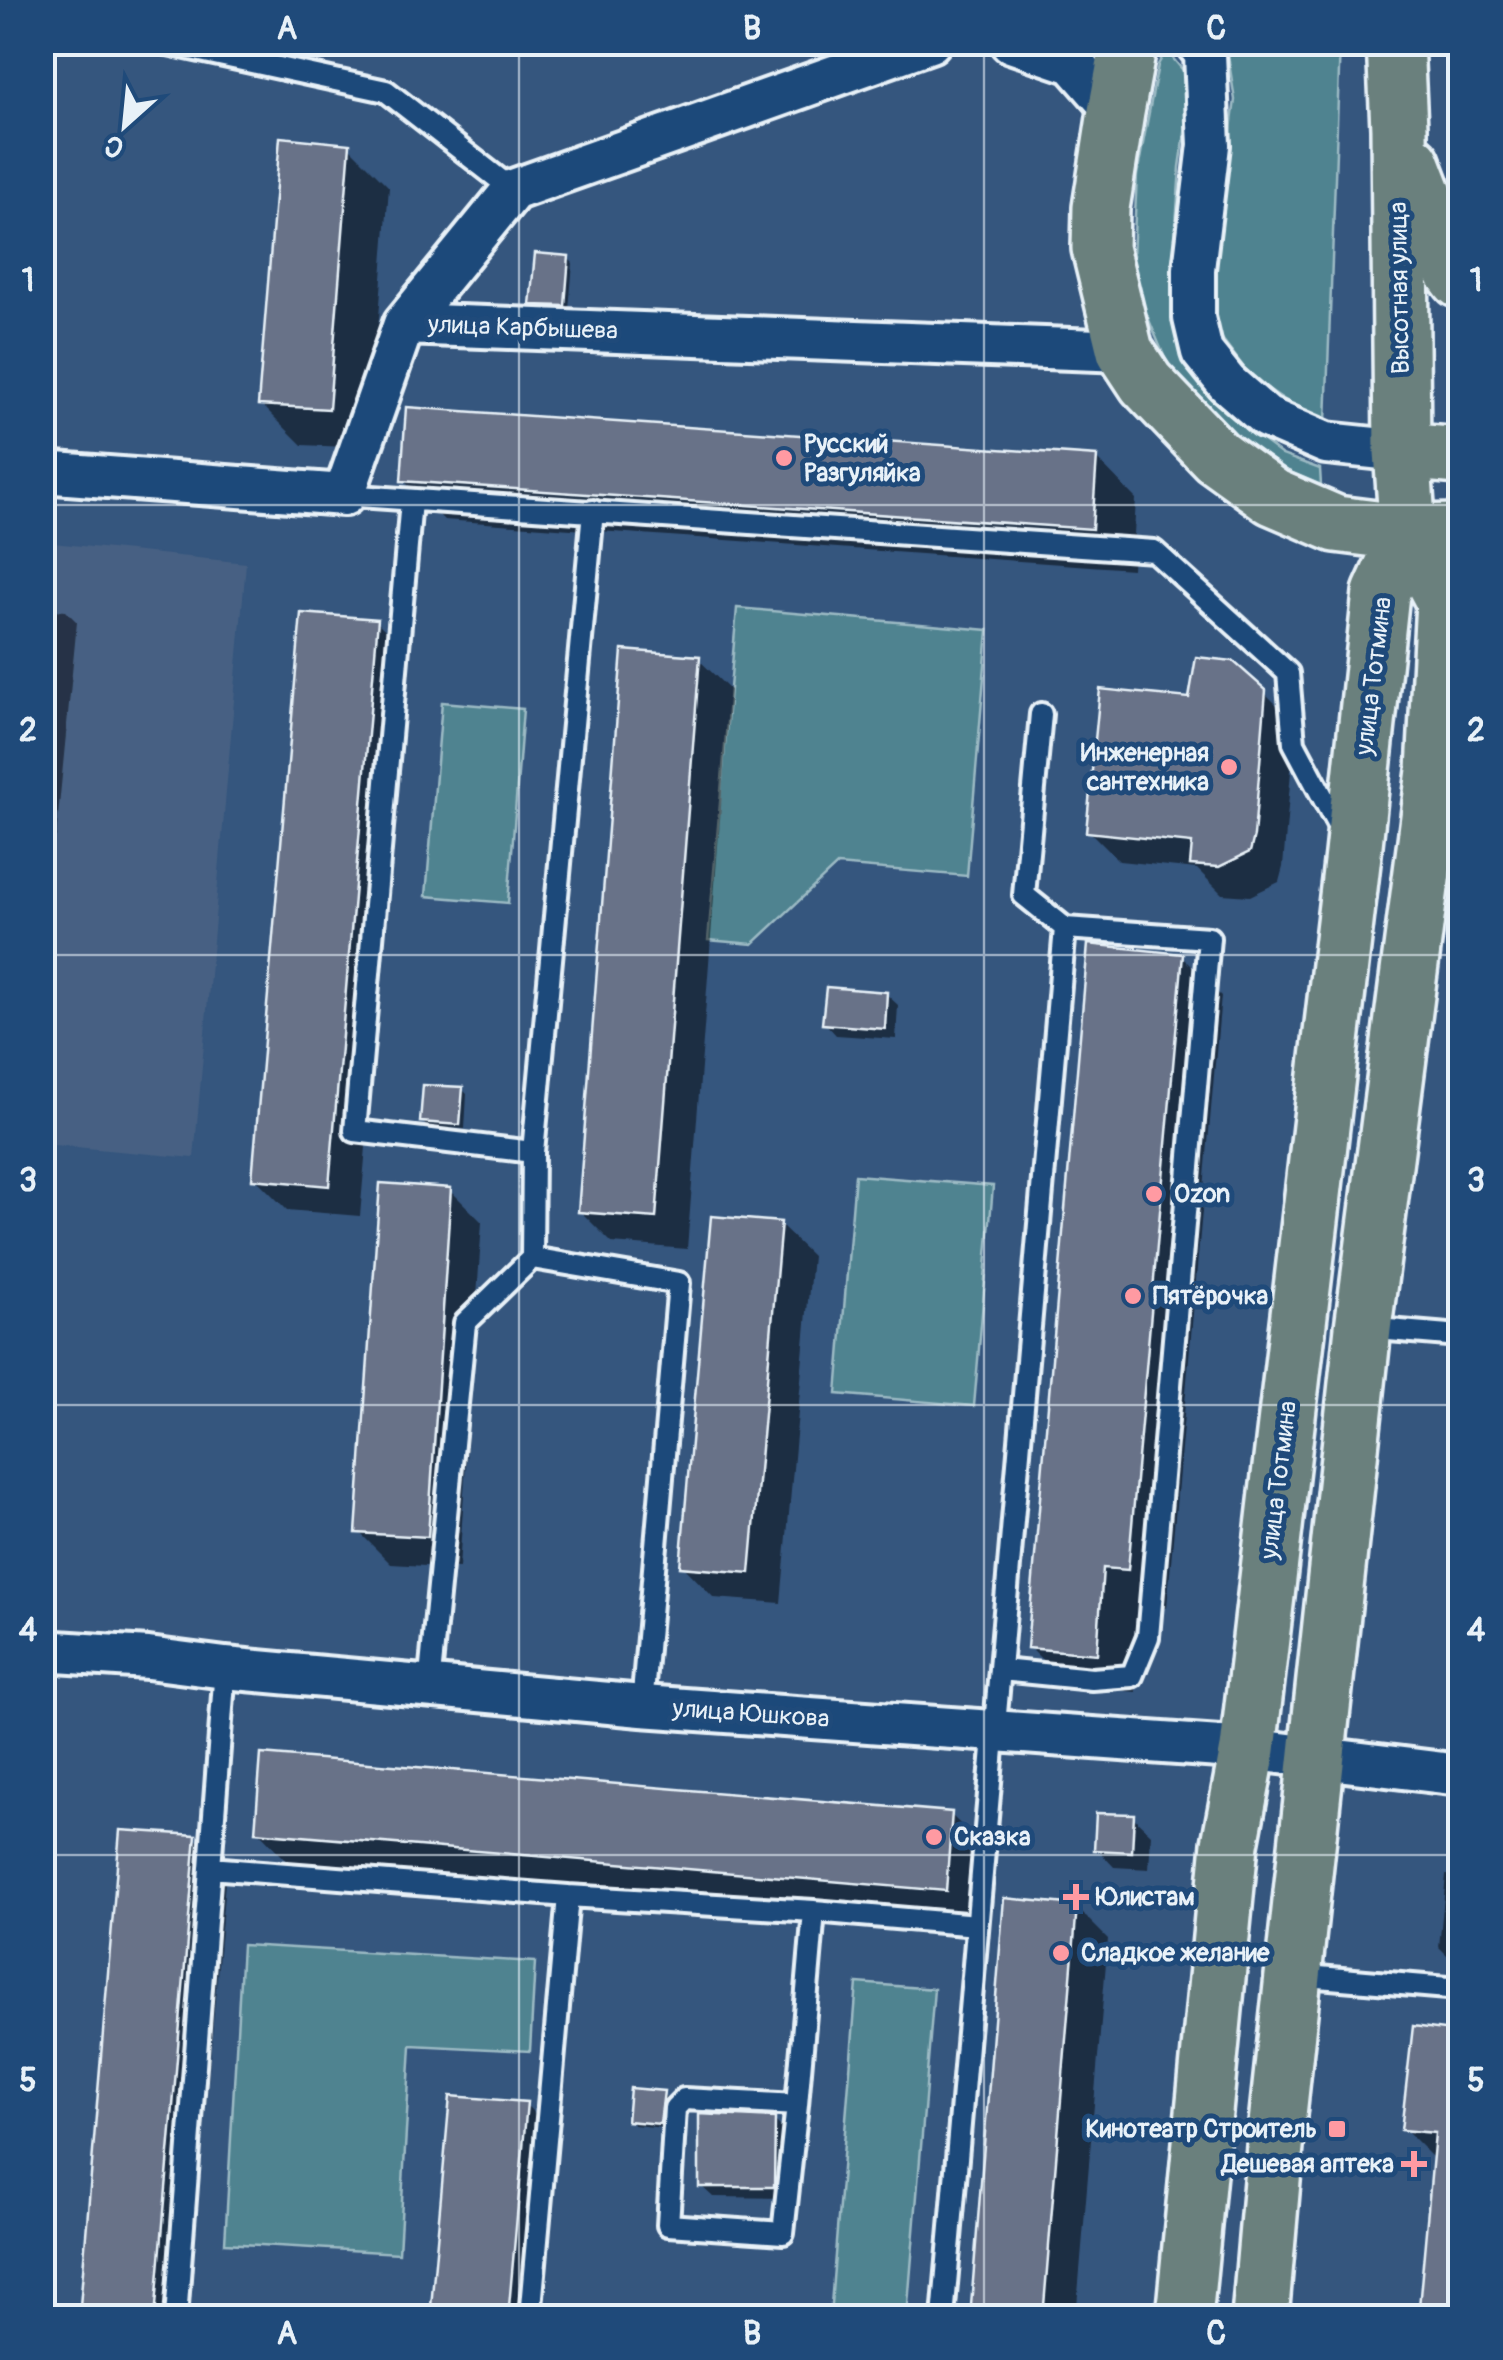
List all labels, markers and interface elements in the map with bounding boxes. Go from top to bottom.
text: A [277,9,298,49]
text: B [743,9,761,49]
text: C [1206,9,1226,49]
north arrow [75,75,175,175]
text: С [99,126,130,165]
street label: Высотная улица [1383,202,1417,374]
text: 1 [22,261,34,301]
text: 1 [1470,261,1482,301]
street label: улица Карбышева [427,309,618,347]
place label: Русский Разгуляйка [804,429,921,489]
marker: Русский Разгуляйка [773,447,795,469]
street label: улица Тотмина [1349,595,1399,758]
text: 2 [19,711,37,751]
text: 2 [1467,711,1485,751]
place label: Инженерная сантехника [1081,738,1209,798]
marker: Инженерная сантехника [1218,756,1240,778]
text: 3 [19,1161,37,1201]
text: 3 [1467,1161,1485,1201]
place label: Ozon [1174,1179,1230,1210]
marker: Ozon [1143,1183,1165,1205]
place label: Пятёрочка [1153,1281,1269,1312]
marker: Пятёрочка [1122,1285,1144,1307]
street label: улица Тотмина [1254,1399,1304,1562]
text: 4 [19,1611,38,1651]
text: 4 [1467,1611,1486,1651]
street label: улица Юшкова [671,1693,830,1735]
place label: Сказка [954,1822,1031,1853]
marker: Сказка [923,1826,945,1848]
place label: Юлистам [1095,1882,1195,1913]
marker: Юлистам [1065,1886,1087,1908]
place label: Сладкое желание [1081,1938,1270,1969]
marker: Сладкое желание [1050,1942,1072,1964]
text: 5 [19,2061,37,2101]
text: 5 [1467,2061,1485,2101]
place label: Кинотеатр Строитель [1086,2114,1317,2145]
marker: Кинотеатр Строитель [1326,2118,1348,2140]
place label: Дешевая аптека [1220,2149,1394,2180]
marker: Дешевая аптека [1403,2153,1425,2175]
text: A [277,2314,298,2354]
text: B [743,2314,761,2354]
text: C [1206,2314,1226,2354]

